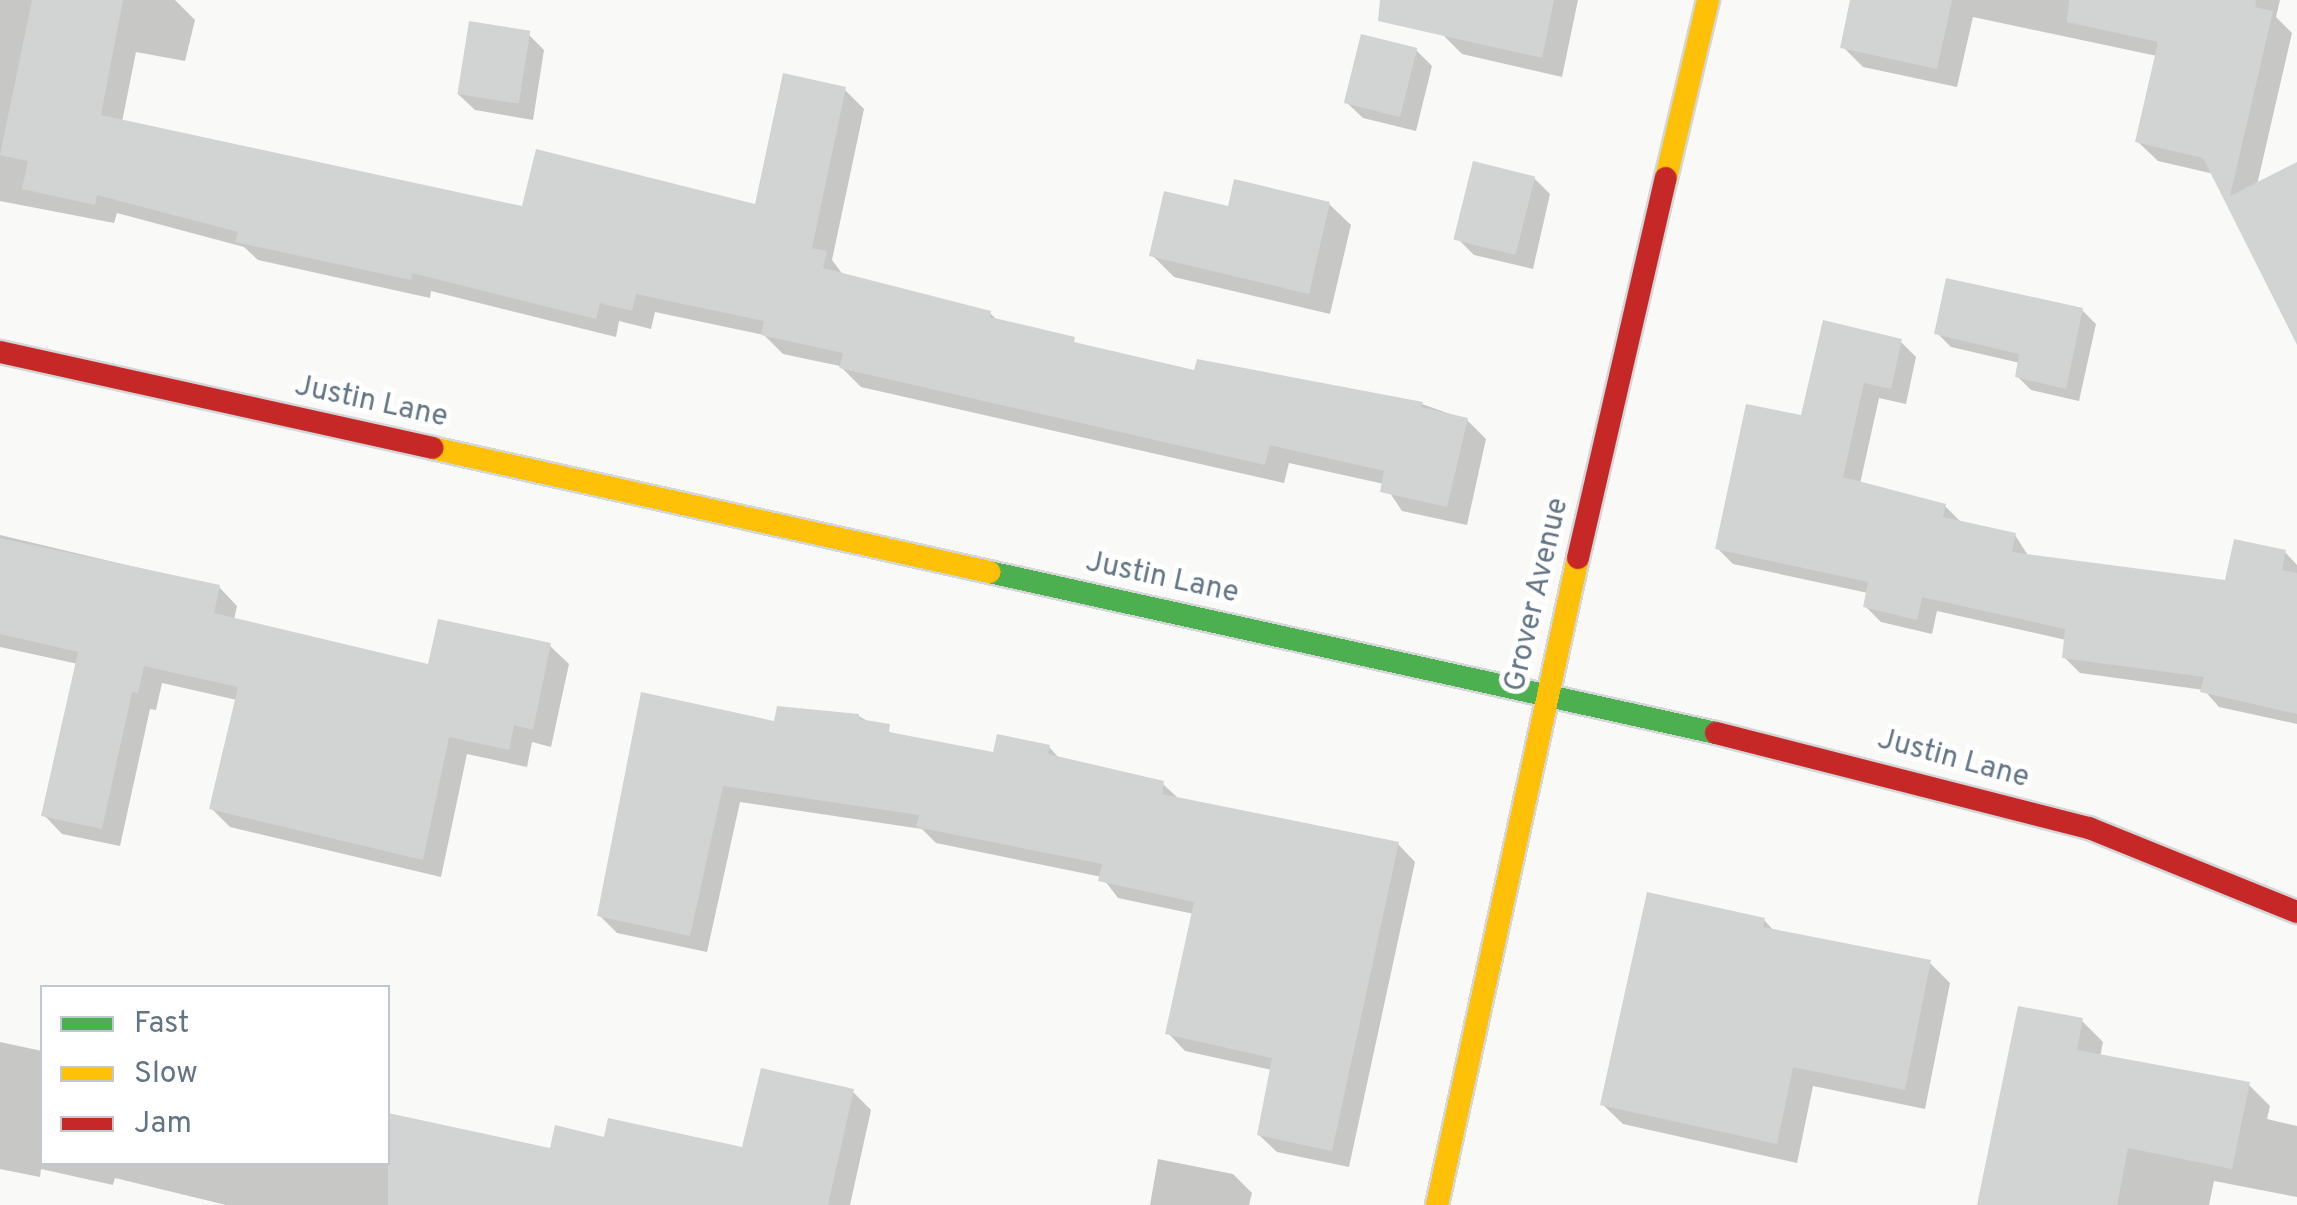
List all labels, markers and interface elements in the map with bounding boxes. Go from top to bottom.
street label: Justin Lane [291,369,451,437]
street label: Grover Avenue [1498,494,1578,696]
street label: Justin Lane [1082,545,1242,613]
street label: Justin Lane [1873,722,2033,798]
legend [40,985,390,1165]
text: Fast [134,1006,189,1043]
text: Slow [134,1056,198,1093]
text: Jam [134,1106,192,1143]

